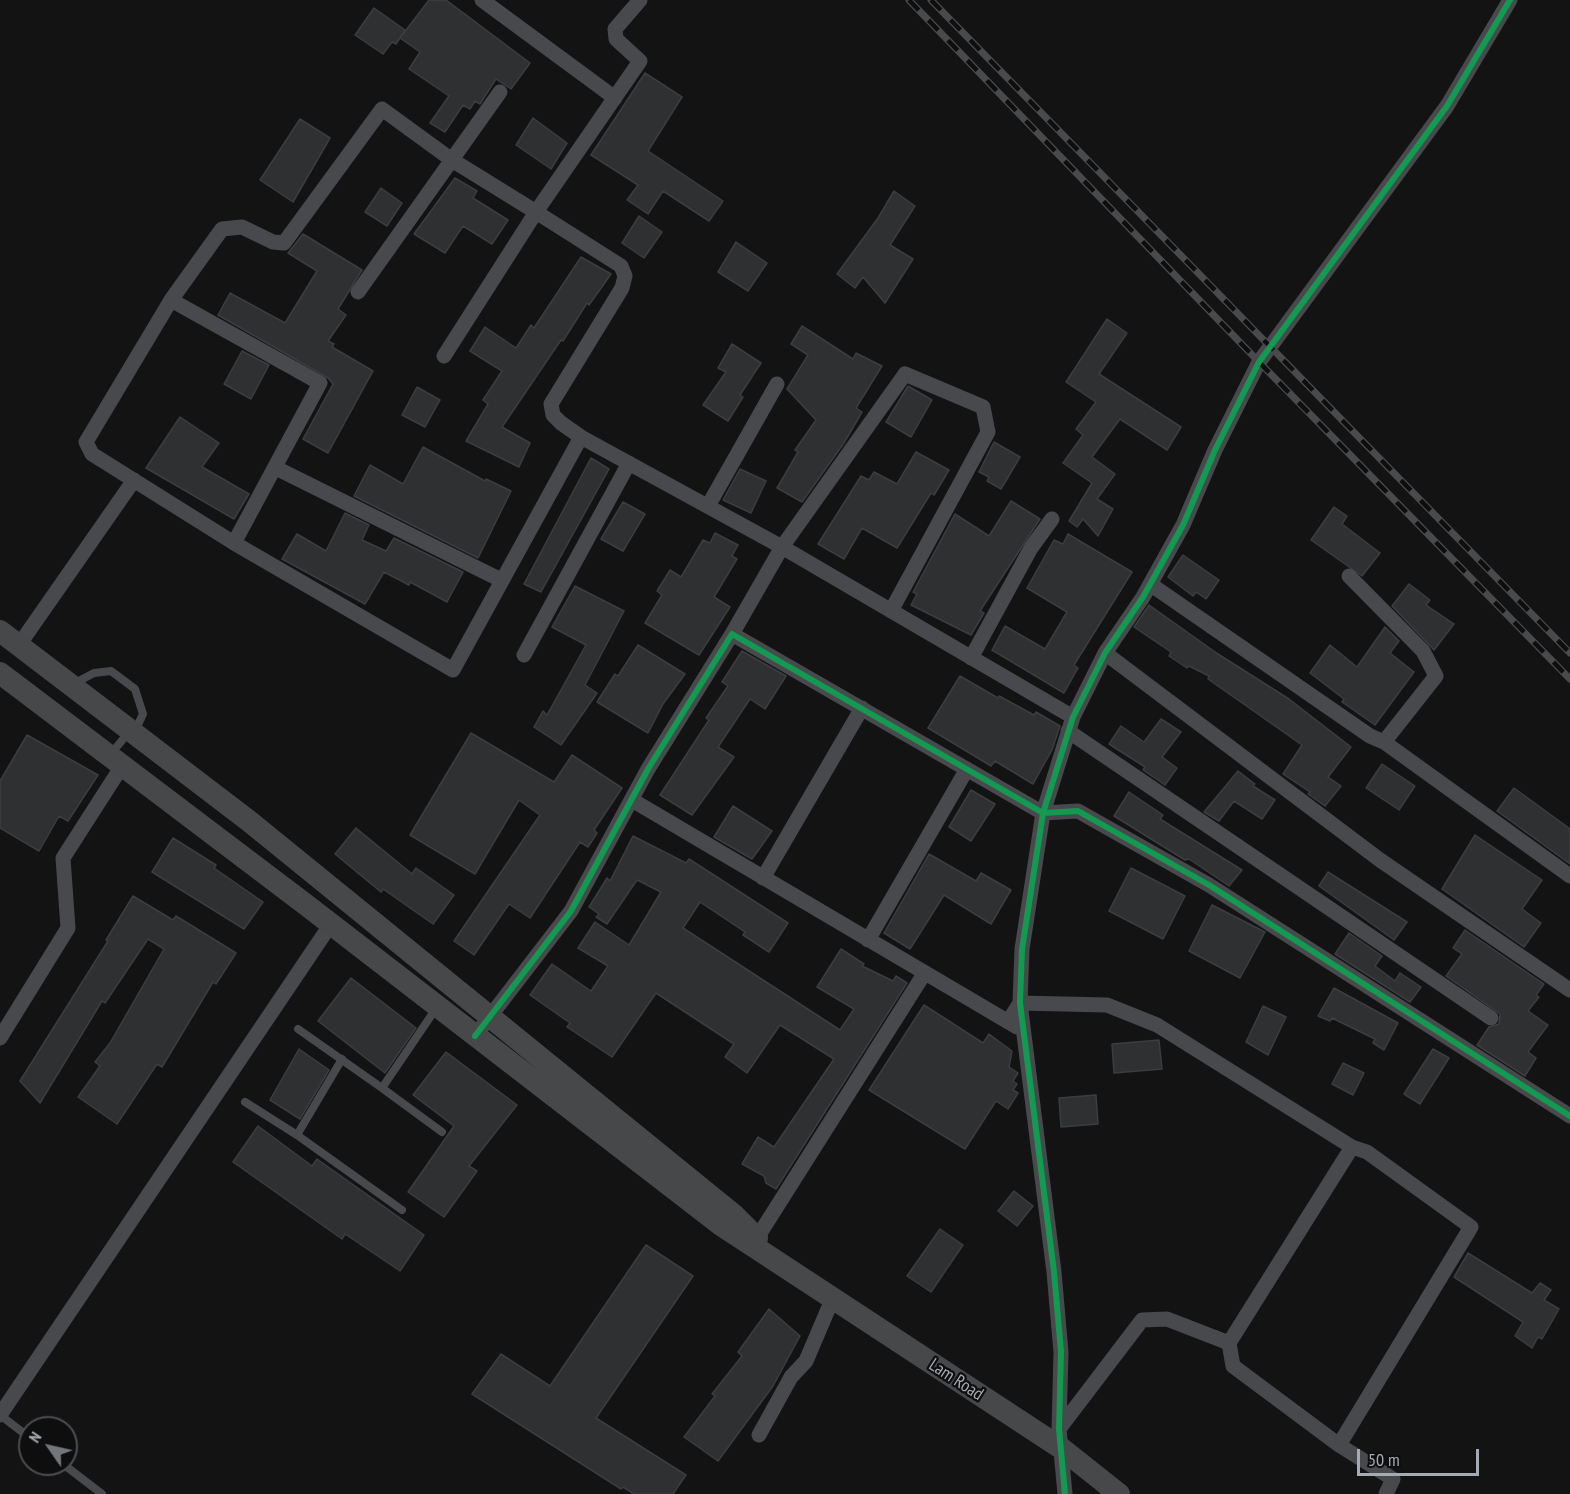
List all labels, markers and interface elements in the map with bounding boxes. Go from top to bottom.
street label: Lam Road [925,1354,987,1406]
north arrow [18,1416,78,1476]
text: N [24,1428,45,1446]
scale bar [1360,1437,1482,1475]
text: 50 m [1368,1448,1400,1471]

